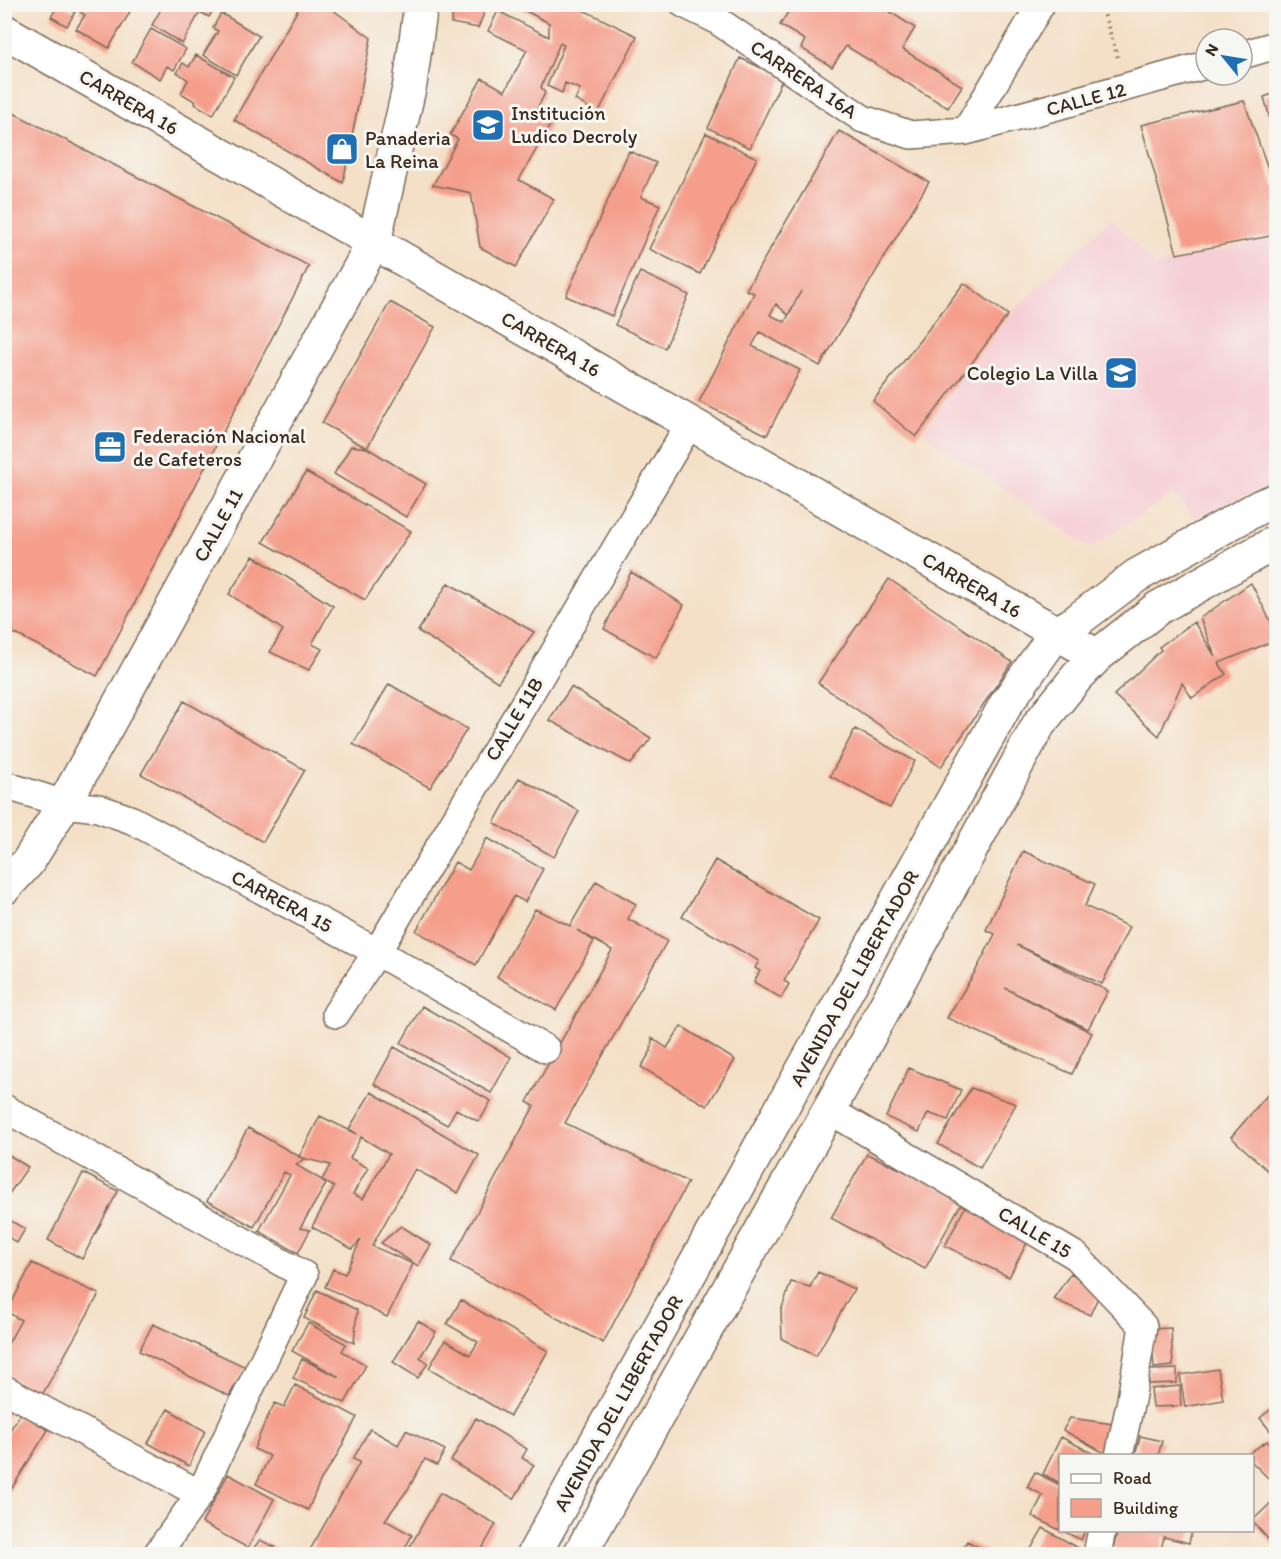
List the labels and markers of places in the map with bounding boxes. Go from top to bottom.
place label: Institución Ludico Decroly [511,101,638,148]
school or university icon: Institución Ludico Decroly [470,107,506,143]
place label: Panaderia La Reina [365,126,451,173]
shop icon: Panaderia La Reina [324,131,360,167]
school or university icon: Colegio La Villa [1103,355,1139,391]
place label: Colegio La Villa [967,361,1099,385]
place label: Federación Nacional de Cafeteros [133,424,306,471]
office icon: Federación Nacional de Cafeteros [92,429,128,465]

